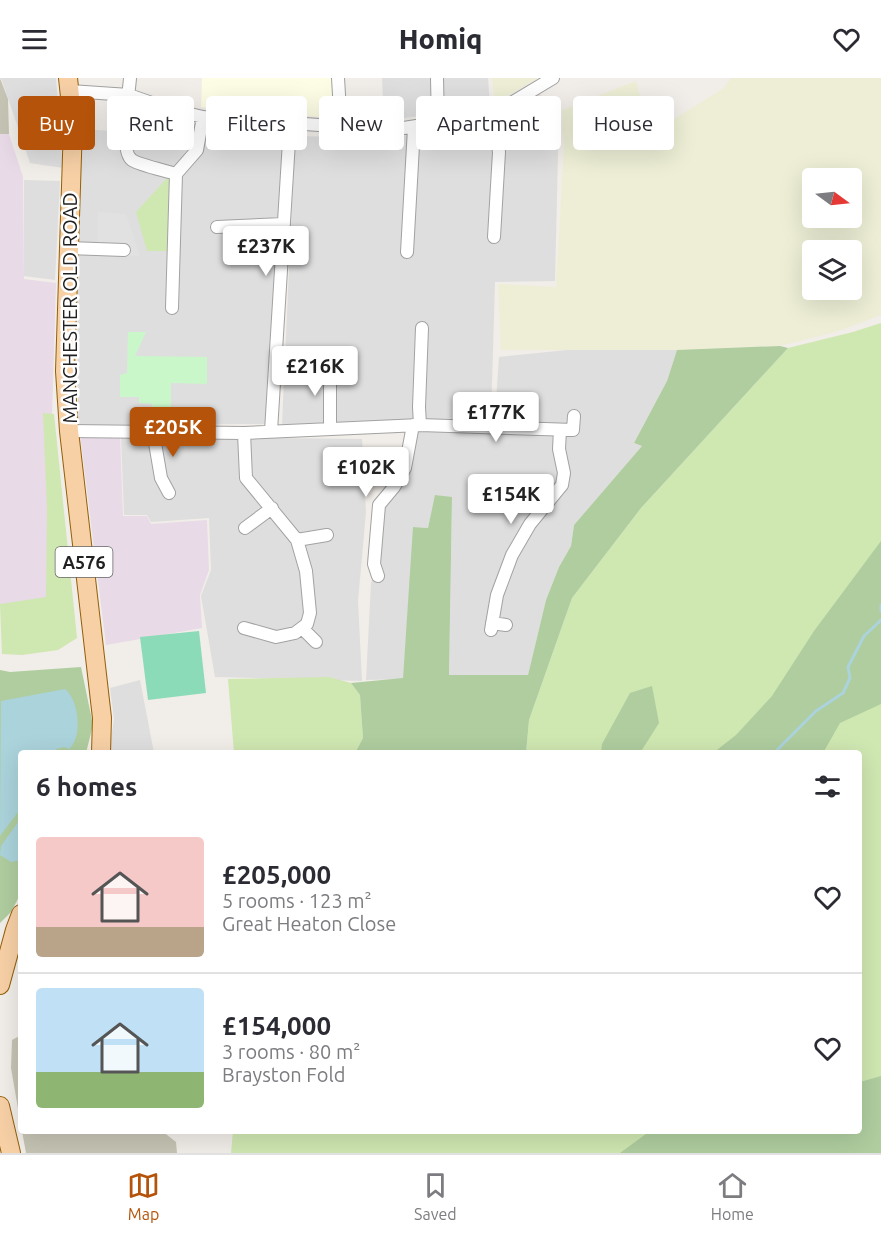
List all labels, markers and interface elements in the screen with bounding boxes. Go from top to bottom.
icon: menu [18,23,51,56]
icon: heart [830,23,863,56]
text: Homiq [399,24,482,54]
chip: Buy [18,96,95,150]
chip: Rent [107,96,194,150]
chip: Filters [206,96,307,150]
chip: New [319,96,404,150]
chip: Apartment [416,96,561,150]
chip: House [573,96,674,150]
north arrow [802,168,862,228]
map controls [802,168,862,300]
street label: MANCHESTER OLD ROAD [58,192,81,424]
pin: £237K [224,226,308,277]
text: £237K [237,234,295,257]
button: layers [802,240,862,300]
pin: £216K [273,346,357,397]
text: £216K [286,354,344,377]
pin: £177K [454,392,538,443]
text: £177K [467,400,525,423]
pin: £205K [131,407,215,458]
text: £205K [144,415,202,438]
pin: £102K [324,447,408,498]
text: £102K [337,455,395,478]
pin: £154K [469,474,553,525]
text: £154K [482,482,540,505]
road number: A576 [56,547,112,577]
icon: filters [811,770,844,803]
text: 6 homes [36,772,137,801]
text: £205,000 [222,860,331,889]
icon: home [84,861,156,933]
icon: heart [811,881,844,914]
text: 5 rooms · 123 m² [222,889,372,912]
text: Great Heaton Close [222,912,396,935]
text: £154,000 [222,1011,331,1040]
icon: home [84,1012,156,1084]
icon: heart [811,1032,844,1065]
text: 3 rooms · 80 m² [222,1040,360,1063]
text: Brayston Fold [222,1063,346,1086]
tab: Map [127,1169,160,1223]
tab: Saved [414,1169,457,1223]
tab: Home [711,1169,754,1223]

